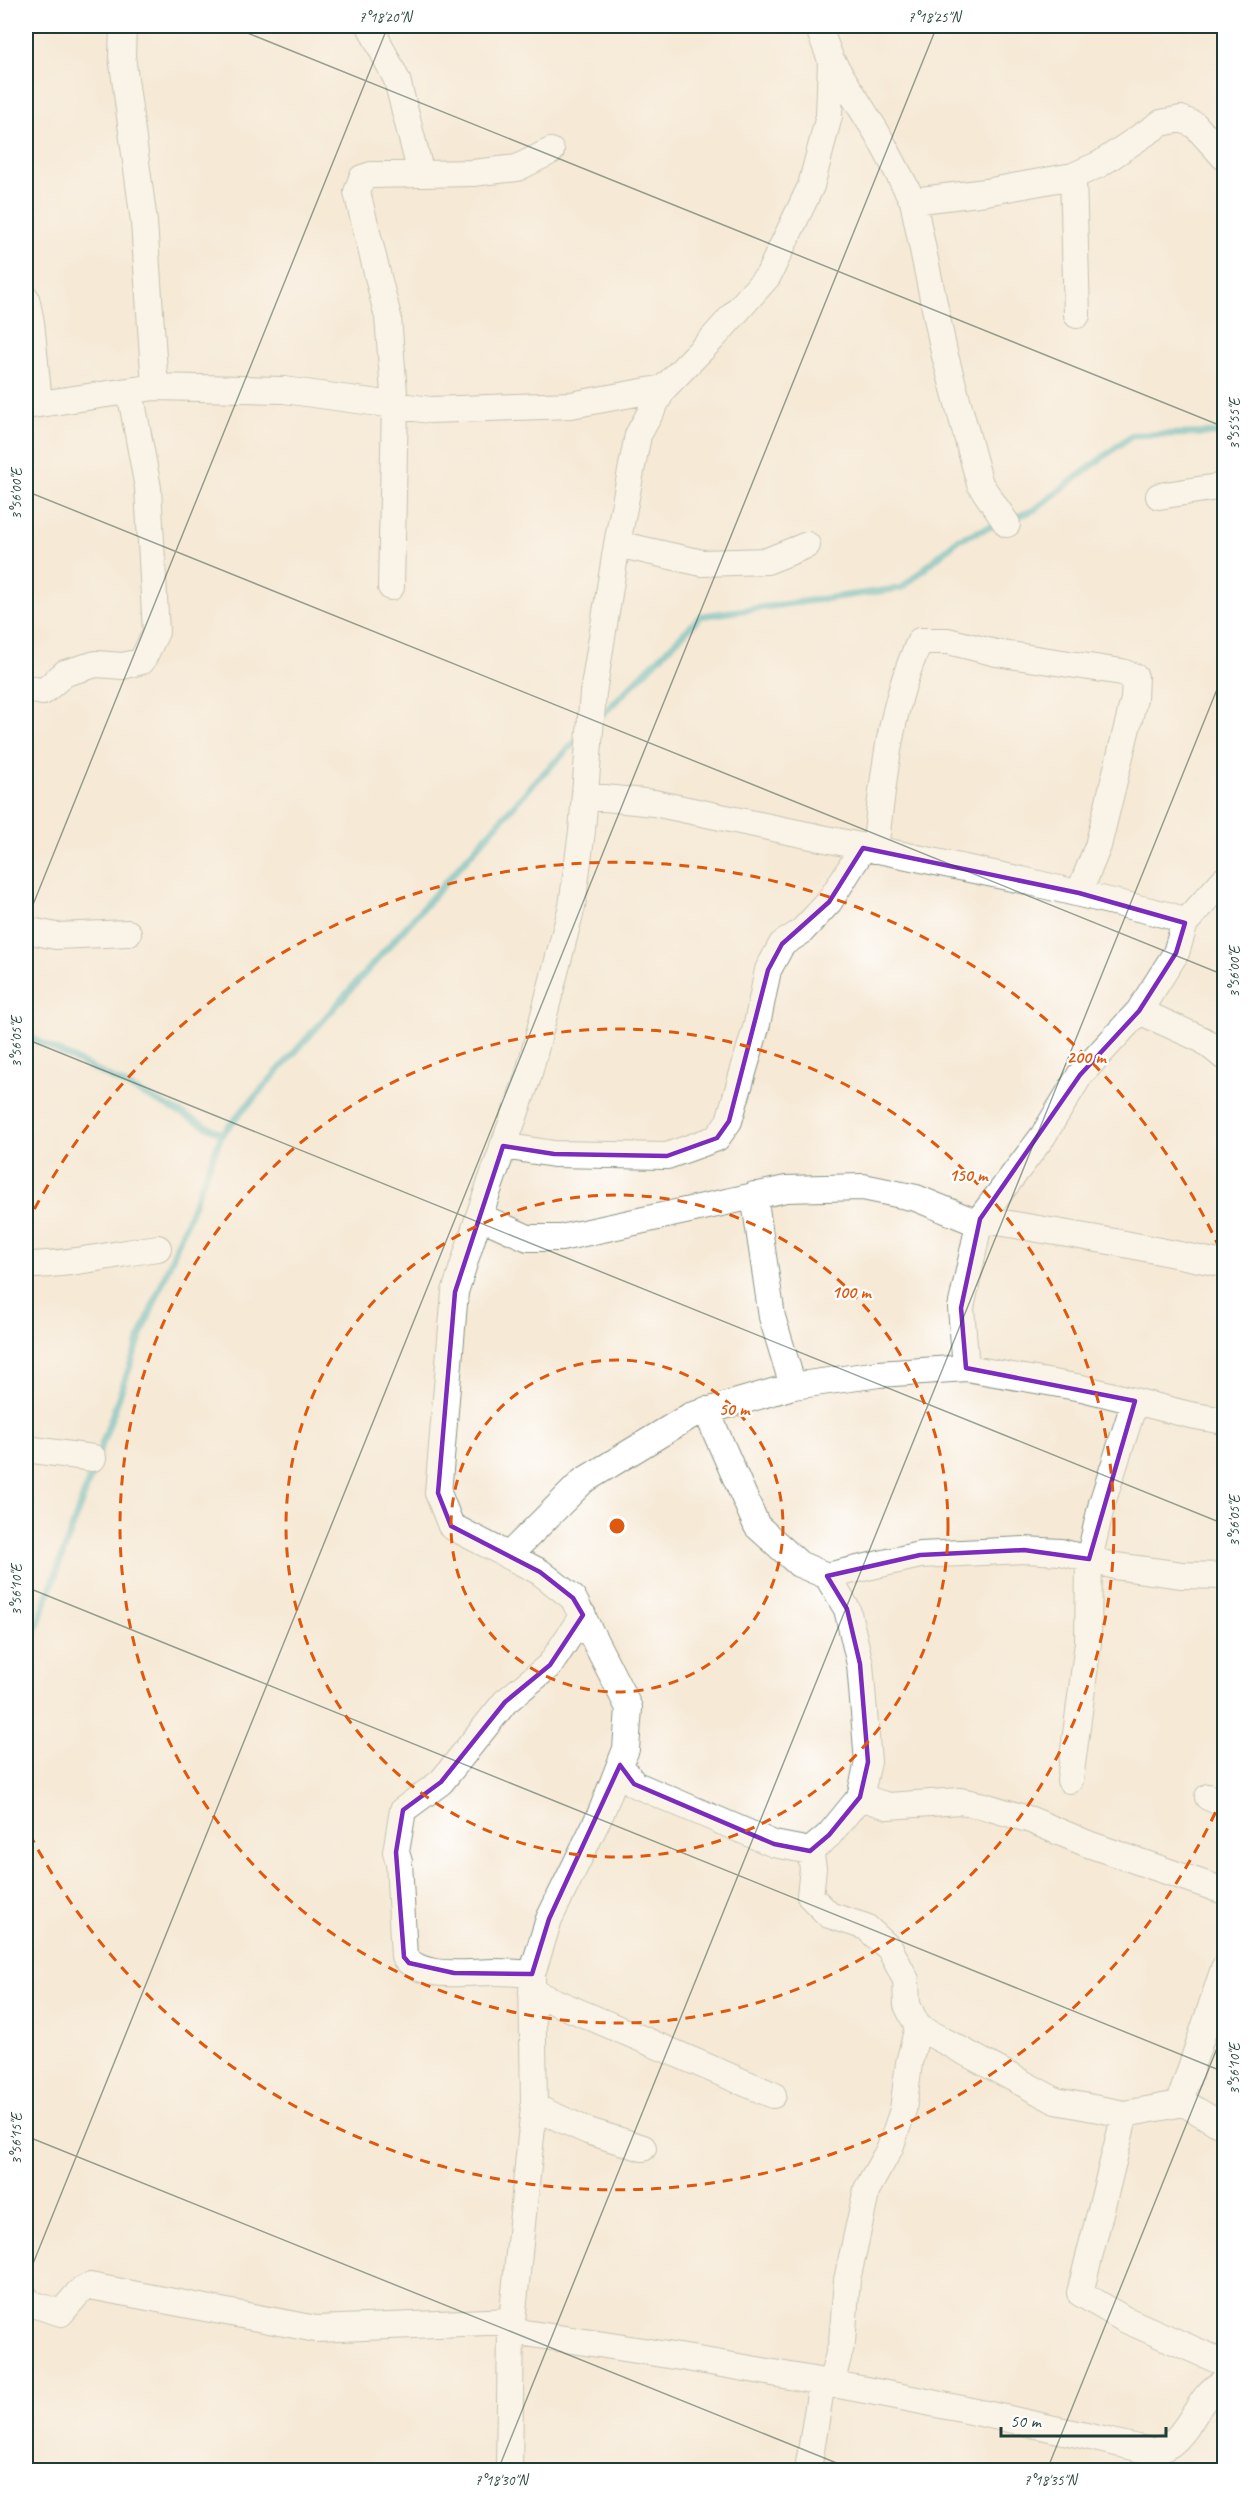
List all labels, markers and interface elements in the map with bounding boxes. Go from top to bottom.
text: 7°18'20"N [359,8,414,27]
text: 7°18'25"N [908,8,963,27]
text: 3°55'55"E [1225,396,1244,450]
text: 3°56'00"E [7,466,26,520]
text: 3°56'00"E [1225,944,1244,998]
text: 3°56'05"E [7,1014,26,1068]
text: 200 m [1067,1046,1107,1068]
text: 150 m [949,1164,989,1186]
text: 100 m [832,1281,872,1303]
text: 50 m [719,1398,751,1420]
text: 3°56'05"E [1225,1493,1244,1547]
centre of rings [607,1516,627,1536]
text: 3°56'10"E [7,1562,26,1616]
text: 3°56'10"E [1225,2041,1244,2095]
text: 3°56'15"E [7,2111,26,2165]
scale bar [1001,2400,1166,2438]
text: 50 m [1010,2410,1043,2432]
text: 7°18'30"N [475,2471,530,2490]
text: 7°18'35"N [1024,2471,1079,2490]

